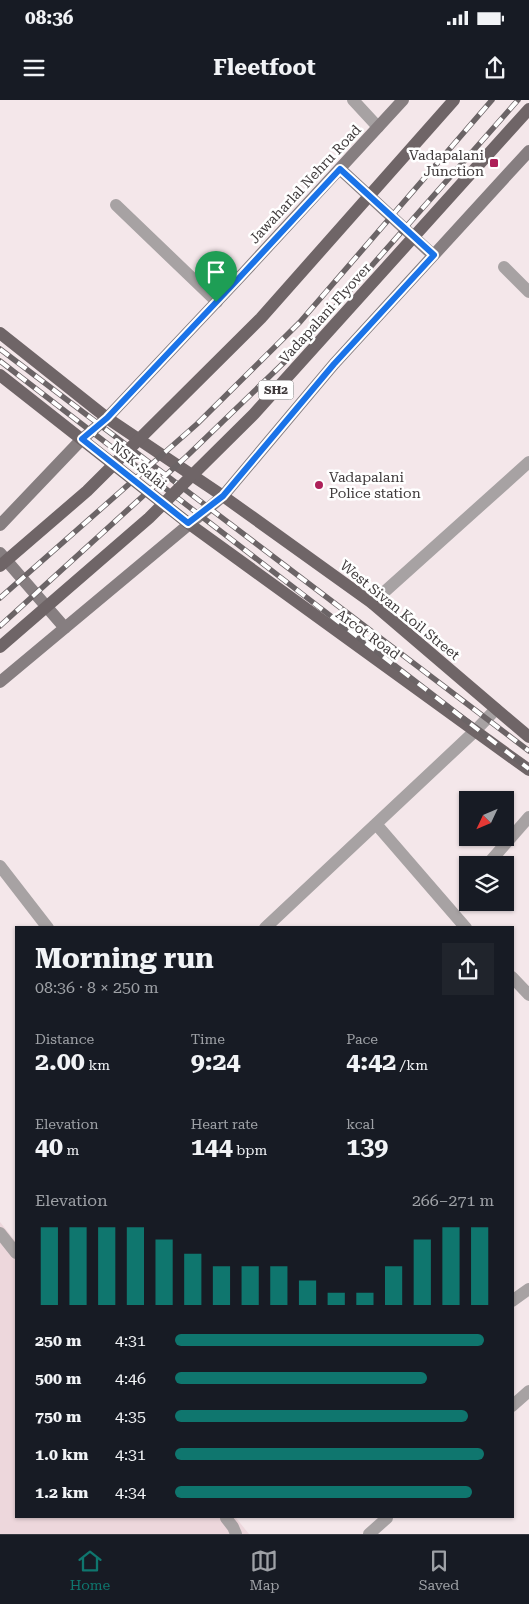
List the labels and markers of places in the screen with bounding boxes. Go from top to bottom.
place label: Vadapalani Junction [409,147,485,179]
marker: Vadapalani Junction [488,157,500,169]
pin [195,251,237,302]
place label: Vadapalani Police station [329,469,421,501]
marker: Vadapalani Police station [313,479,325,491]

